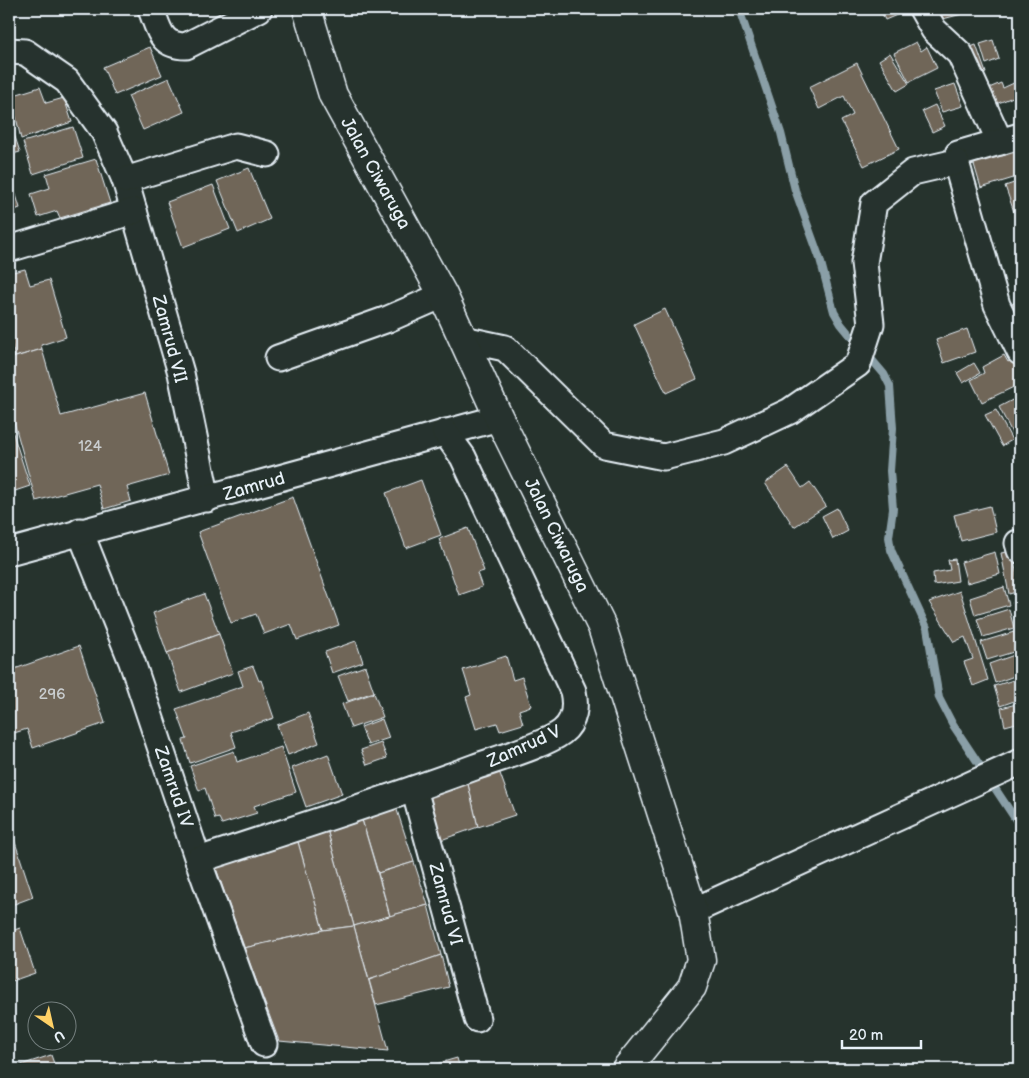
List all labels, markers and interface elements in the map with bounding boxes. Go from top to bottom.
street label: Jalan Ciwaruga [336,114,415,233]
street label: Zamrud VII [148,292,191,385]
house number: 124 [78,437,102,456]
street label: Zamrud [220,468,287,506]
street label: Jalan Ciwaruga [520,475,593,596]
house number: 296 [39,685,65,704]
street label: Zamrud V [483,721,564,772]
street label: Zamrud IV [150,743,197,831]
street label: Zamrud VI [424,860,467,947]
north arrow [28,1000,78,1050]
scale bar [842,1018,920,1050]
text: 20 m [849,1026,883,1045]
text: U [50,1027,68,1046]

